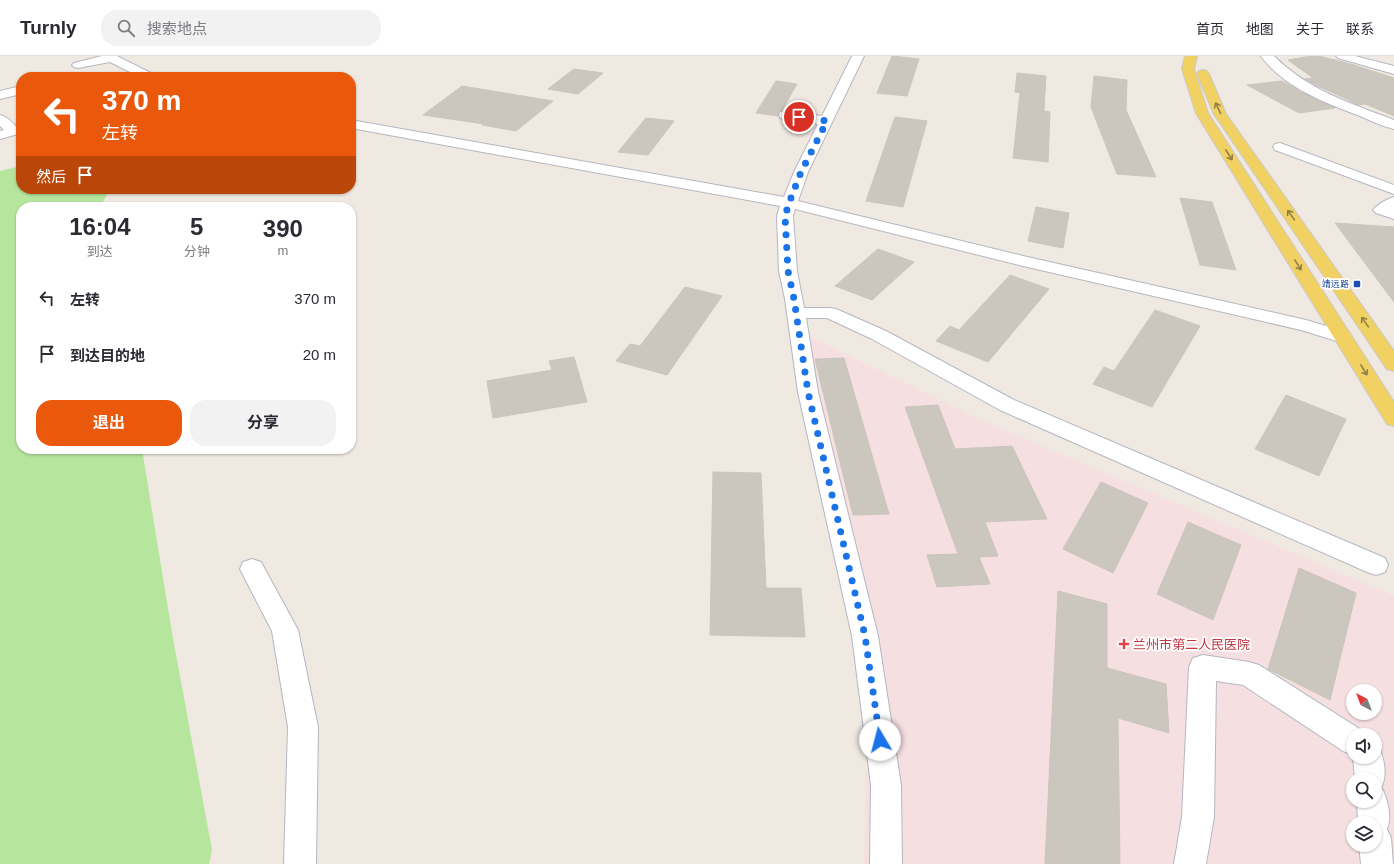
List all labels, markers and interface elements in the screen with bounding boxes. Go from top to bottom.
search box [101,10,381,46]
text: Turnly [20,17,77,38]
icon: search [115,17,137,39]
text: 搜索地点 [147,20,207,37]
text: 首页 [1196,21,1224,37]
text: 地图 [1246,21,1274,37]
text: 关于 [1296,21,1324,37]
text: 联系 [1346,21,1374,37]
text: 370 m [102,85,181,116]
icon: left [36,88,88,140]
pin [782,100,816,134]
one-way arrow [1214,102,1221,114]
icon: arrive [788,106,810,128]
text: 左转 [102,123,138,143]
one-way arrow [1225,149,1233,161]
icon: arrive [74,164,96,186]
text: 然后 [36,168,66,185]
one-way arrow [1287,210,1295,221]
text: 16:04 [69,213,131,240]
text: 5 [190,213,203,240]
text: 390 [263,215,303,242]
text: m [277,243,288,258]
text: 到达 [87,244,113,259]
text: 分钟 [184,244,210,259]
one-way arrow [1294,259,1302,271]
place label: 靖远路 [1322,279,1349,289]
marker: 靖远路 [1352,279,1362,289]
icon: left [36,287,58,309]
text: 370 m [294,290,336,307]
text: 左转 [70,291,100,308]
one-way arrow [1361,317,1369,328]
icon: arrive [36,343,58,365]
text: 20 m [303,346,336,363]
text: 到达目的地 [70,347,145,364]
one-way arrow [1360,364,1368,376]
button: 退出 [36,400,182,446]
button: 分享 [190,400,336,446]
place label: 兰州市第二人民医院 [1133,637,1250,652]
marker: 兰州市第二人民医院 [1118,638,1130,650]
north arrow [1346,684,1382,720]
map controls [1346,684,1382,852]
position arrow [859,719,901,761]
button: sound [1346,728,1382,764]
button: search [1346,772,1382,808]
button: layers [1346,816,1382,852]

